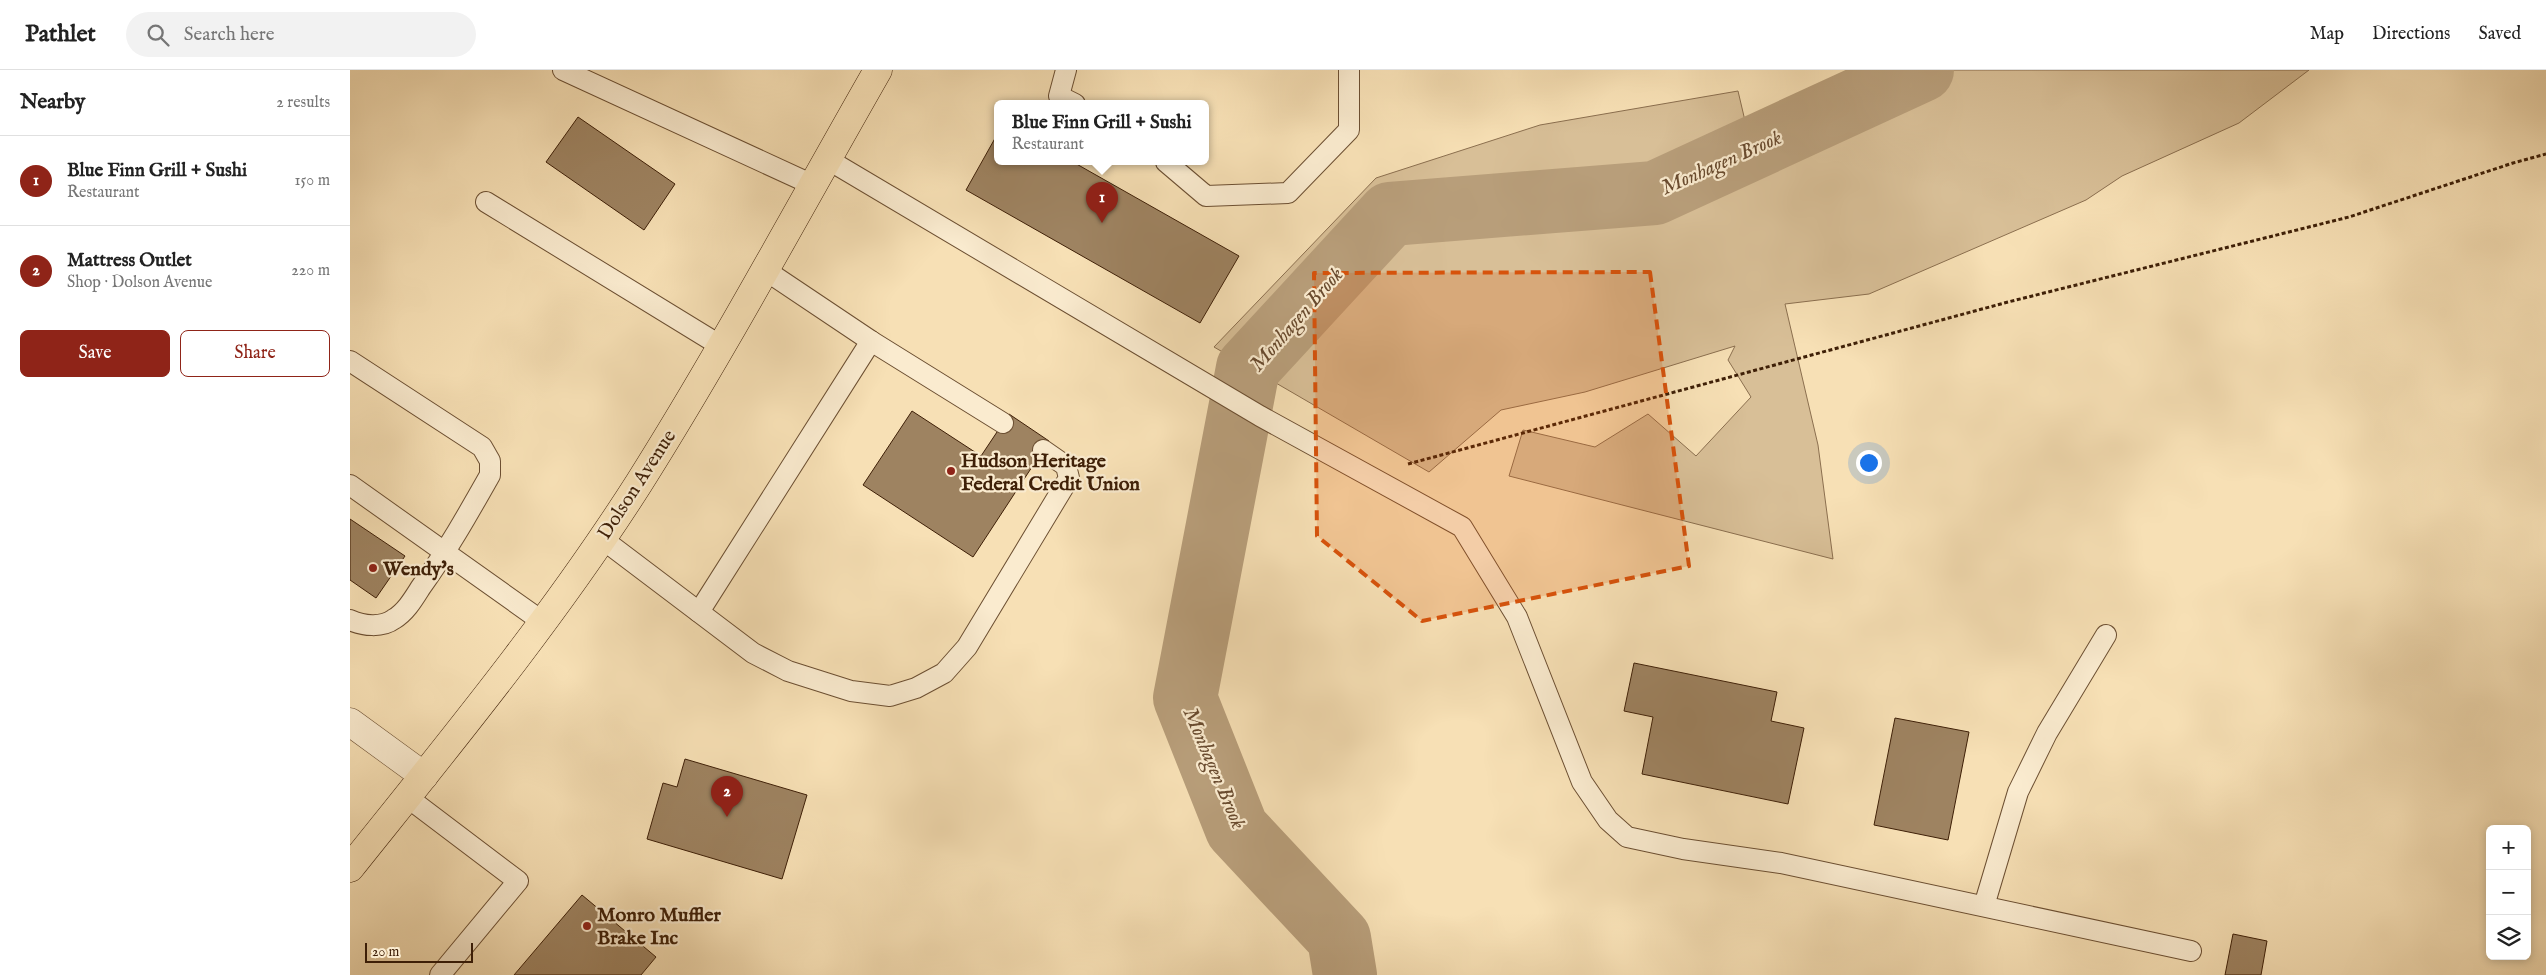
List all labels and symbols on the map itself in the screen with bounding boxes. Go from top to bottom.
water label: Monhagen Brook [1657,124,1787,202]
pin: 1 [1086,182,1118,223]
water label: Monhagen Brook [1244,262,1350,378]
street label: Dolson Avenue [592,425,682,545]
place label: Hudson Heritage Federal Credit Union [961,449,1140,497]
your location [1856,450,1882,476]
marker: Hudson Heritage Federal Credit Union [945,465,957,477]
place label: Wendy's [382,557,454,582]
marker: Wendy's [367,562,379,574]
water label: Monhagen Brook [1176,704,1252,834]
pin: 2 [711,776,743,817]
place label: Monro Muffler Brake Inc [597,903,721,951]
marker: Monro Muffler Brake Inc [581,920,593,932]
scale bar [365,940,472,963]

